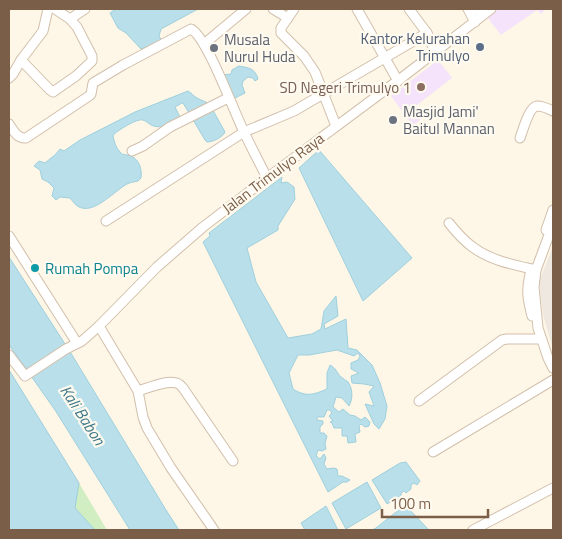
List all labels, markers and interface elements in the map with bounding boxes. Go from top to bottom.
place label: Kantor Kelurahan Trimulyo [361,27,470,67]
place label: Musala Nurul Huda [224,28,296,68]
marker: Kantor Kelurahan Trimulyo [474,41,486,53]
marker: Musala Nurul Huda [208,42,220,54]
place label: SD Negeri Trimulyo 1 [279,76,411,99]
marker: SD Negeri Trimulyo 1 [415,81,427,93]
place label: Masjid Jami' Baitul Mannan [403,100,495,140]
marker: Masjid Jami' Baitul Mannan [387,114,399,126]
street label: Jalan Trimulyo Raya [217,127,329,219]
place label: Rumah Pompa [45,257,139,280]
marker: Rumah Pompa [29,262,41,274]
water label: Kali Babon [55,380,112,451]
scale bar [382,486,488,518]
text: 100 m [390,492,431,515]

